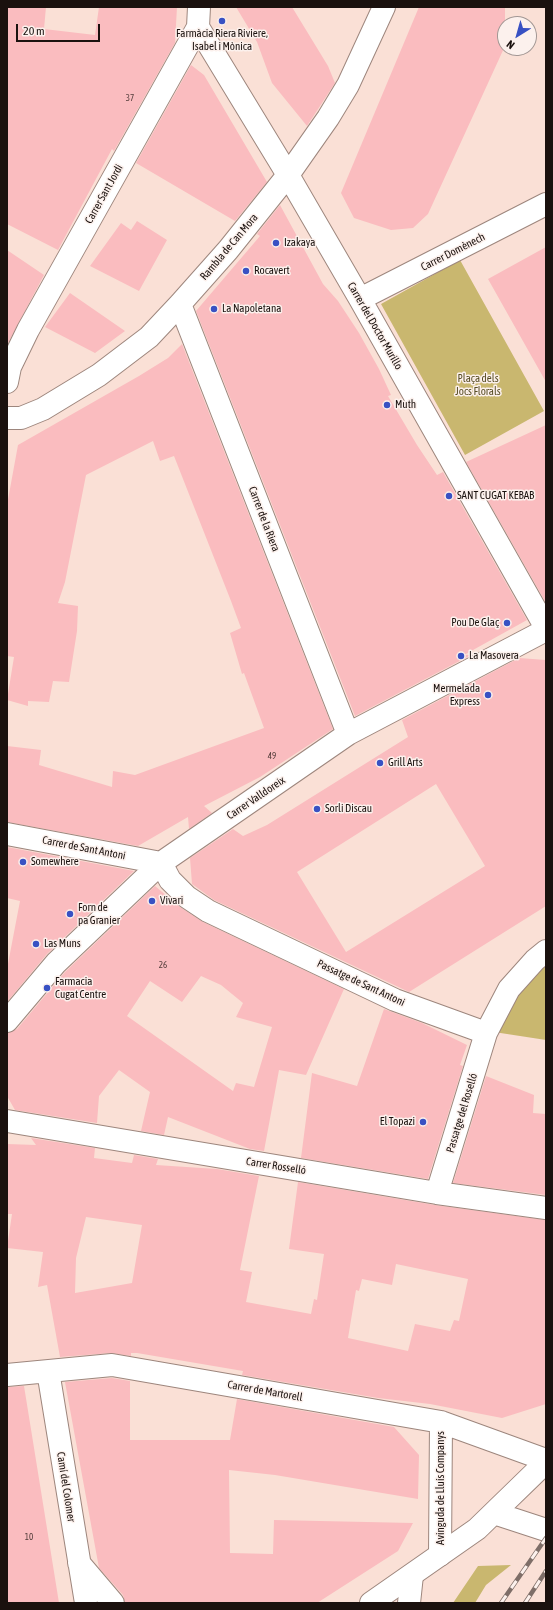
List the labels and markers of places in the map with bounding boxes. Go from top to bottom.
marker: Farmàcia Riera Riviere, Isabel i Mònica [217,16,227,26]
place label: Farmàcia Riera Riviere, Isabel i Mònica [176,27,268,53]
place label: Izakaya [284,236,315,250]
marker: Izakaya [271,238,281,248]
place label: Rocavert [254,264,290,278]
marker: Rocavert [241,266,251,276]
place label: La Napoletana [222,302,281,316]
marker: La Napoletana [209,304,219,314]
place label: Muth [395,398,416,412]
marker: Muth [382,400,392,410]
place label: SANT CUGAT KEBAB [457,489,534,503]
marker: SANT CUGAT KEBAB [444,491,454,501]
place label: Pou De Glaç [451,616,499,630]
marker: Pou De Glaç [502,618,512,628]
place label: La Masovera [469,649,519,663]
marker: La Masovera [456,651,466,661]
place label: Mermelada Express [433,682,480,708]
marker: Mermelada Express [483,690,493,700]
place label: Grill Arts [388,756,423,770]
marker: Grill Arts [375,758,385,768]
place label: Sorli Discau [325,802,372,816]
marker: Sorli Discau [312,804,322,814]
place label: Somewhere [31,855,79,869]
marker: Somewhere [18,857,28,867]
place label: Vivari [160,894,183,908]
marker: Vivari [147,896,157,906]
place label: Forn de pa Granier [78,901,120,927]
marker: Forn de pa Granier [65,909,75,919]
place label: Las Muns [44,937,81,951]
marker: Las Muns [31,939,41,949]
place label: Farmacia Cugat Centre [55,975,106,1001]
marker: Farmacia Cugat Centre [42,983,52,993]
place label: El Topazi [380,1115,415,1129]
marker: El Topazi [418,1117,428,1127]

